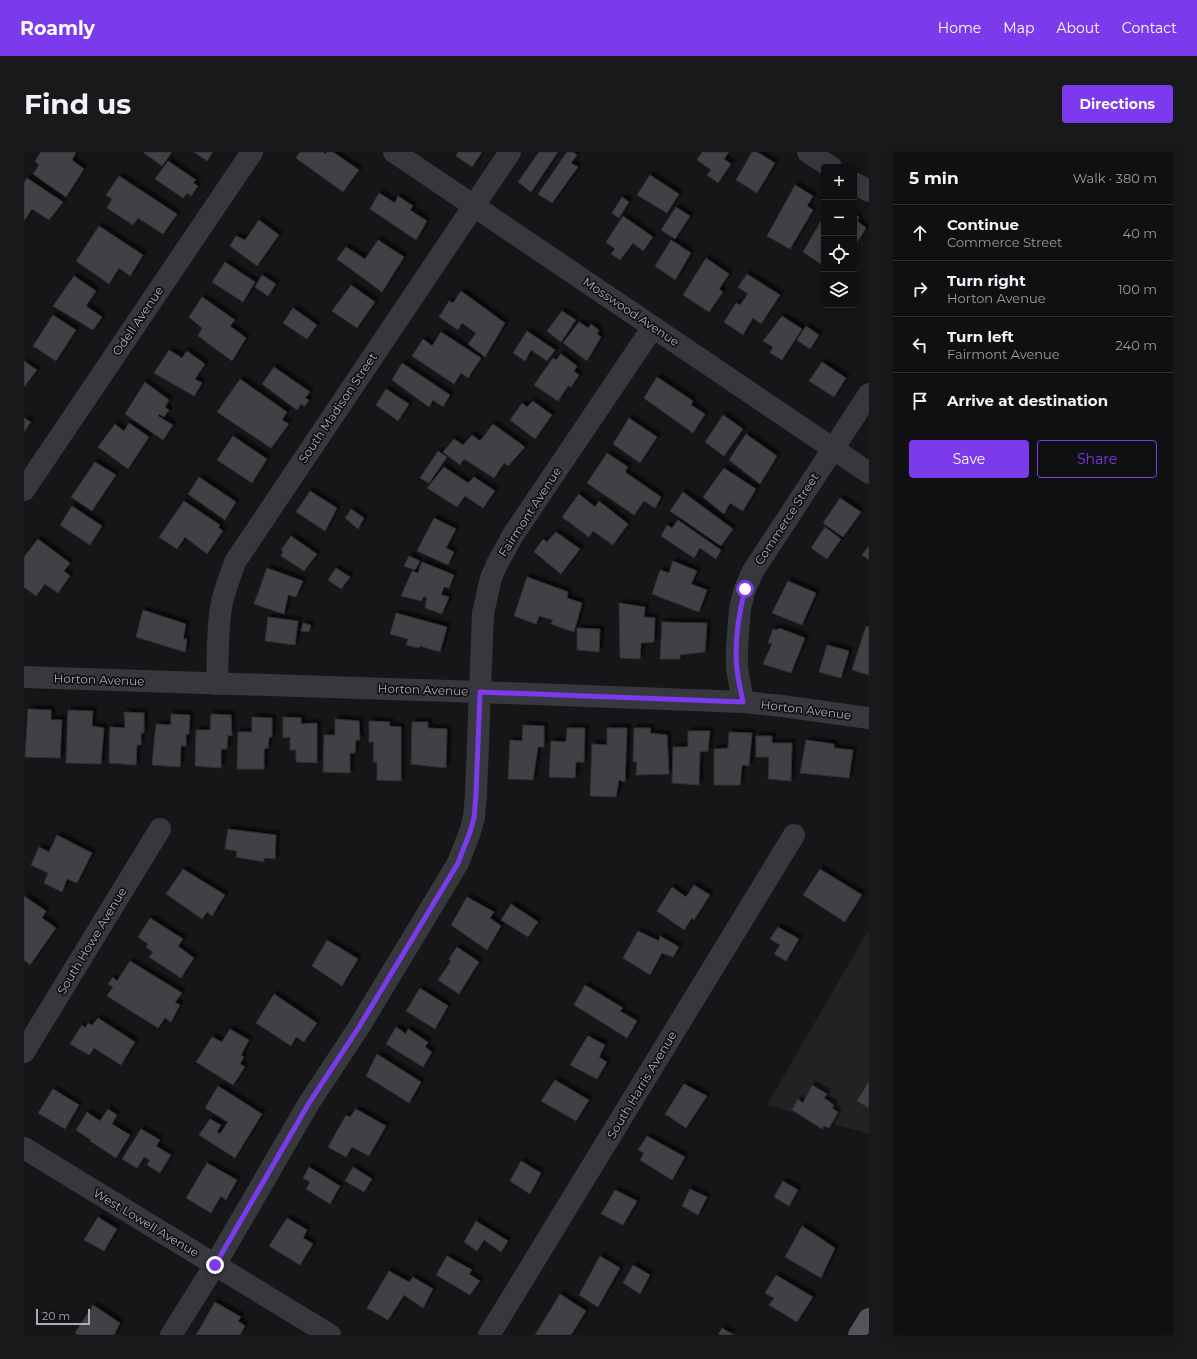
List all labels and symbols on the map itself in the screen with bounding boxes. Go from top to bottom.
street label: Mosswood Avenue [580,274,682,349]
street label: Odell Avenue [109,283,166,358]
street label: South Madison Street [295,350,380,466]
street label: Fairmont Avenue [495,464,564,559]
street label: Commerce Street [751,470,822,567]
route start [736,580,754,598]
street label: Horton Avenue [53,670,145,689]
street label: Horton Avenue [377,680,469,699]
street label: Horton Avenue [760,697,852,722]
street label: South Howe Avenue [54,884,129,997]
street label: South Harris Avenue [603,1028,680,1141]
street label: West Lowell Avenue [91,1185,202,1260]
route end [206,1256,224,1274]
scale bar [36,1307,90,1326]

